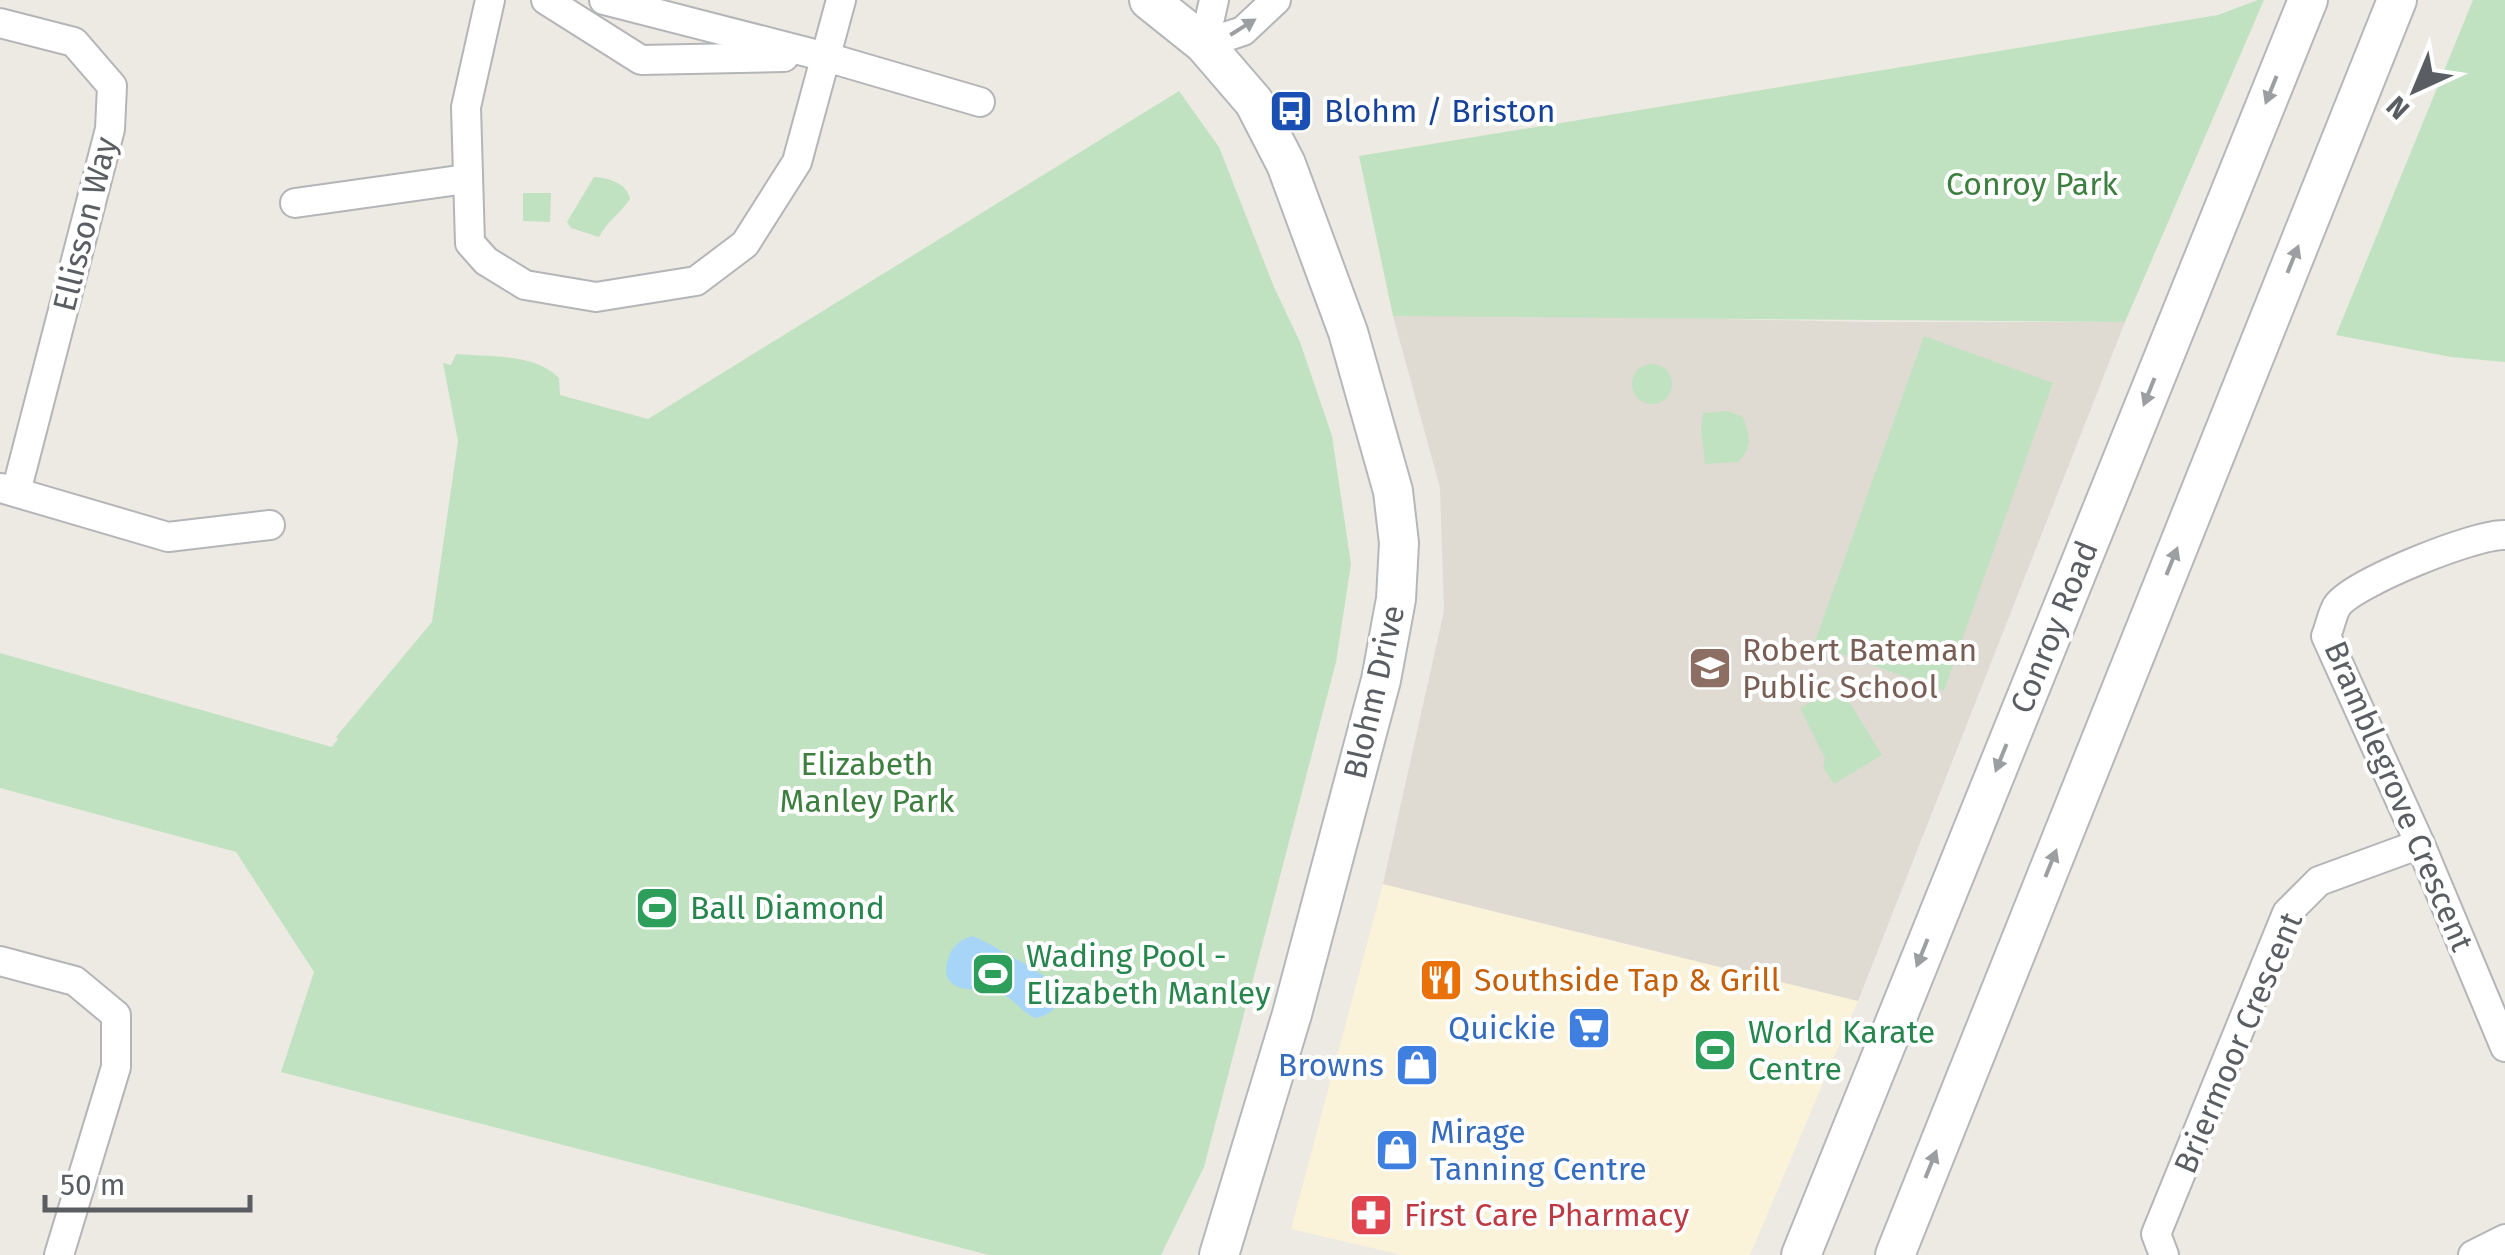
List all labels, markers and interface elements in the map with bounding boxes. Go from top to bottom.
one-way arrow [1229,18,1256,36]
north arrow [2365,40,2465,140]
one-way arrow [2263,76,2279,105]
bus stop icon: Blohm / Briston [1268,88,1314,134]
text: N [2380,89,2416,126]
place label: Blohm / Briston [1324,92,1555,130]
street label: Ellisson Way [45,133,125,315]
park label: Conroy Park [1946,165,2119,203]
one-way arrow [2285,244,2301,274]
one-way arrow [2140,377,2156,407]
street label: Conroy Road [2002,535,2106,719]
one-way arrow [2165,546,2181,576]
street label: Blohm Drive [1336,601,1412,783]
place label: Robert Bateman Public School [1742,631,1977,706]
street label: Bramblegrove Crescent [2316,635,2482,957]
school or university icon: Robert Bateman Public School [1687,645,1733,691]
one-way arrow [1993,743,2009,773]
park label: Elizabeth Manley Park [780,745,955,820]
one-way arrow [2044,847,2060,877]
sports icon: Ball Diamond [634,885,680,931]
place label: Ball Diamond [690,889,885,927]
street label: Briermoor Crescent [2166,906,2310,1179]
place label: Wading Pool - Elizabeth Manley [1026,937,1271,1012]
one-way arrow [1914,938,1930,968]
sports icon: Wading Pool - Elizabeth Manley [970,951,1016,997]
restaurant icon: Southside Tap & Grill [1418,957,1464,1003]
place label: Southside Tap & Grill [1474,961,1780,999]
supermarket icon: Quickie [1566,1005,1612,1051]
place label: Quickie [1448,1009,1556,1047]
place label: World Karate Centre [1748,1013,1935,1088]
sports icon: World Karate Centre [1692,1027,1738,1073]
shop icon: Browns [1394,1042,1440,1088]
place label: Browns [1278,1046,1384,1084]
place label: Mirage Tanning Centre [1430,1113,1647,1188]
shop icon: Mirage Tanning Centre [1374,1127,1420,1173]
one-way arrow [1923,1149,1939,1179]
scale bar [45,1150,250,1212]
text: 50 m [60,1167,125,1203]
pharmacy icon: First Care Pharmacy [1348,1192,1394,1238]
place label: First Care Pharmacy [1404,1196,1689,1234]

